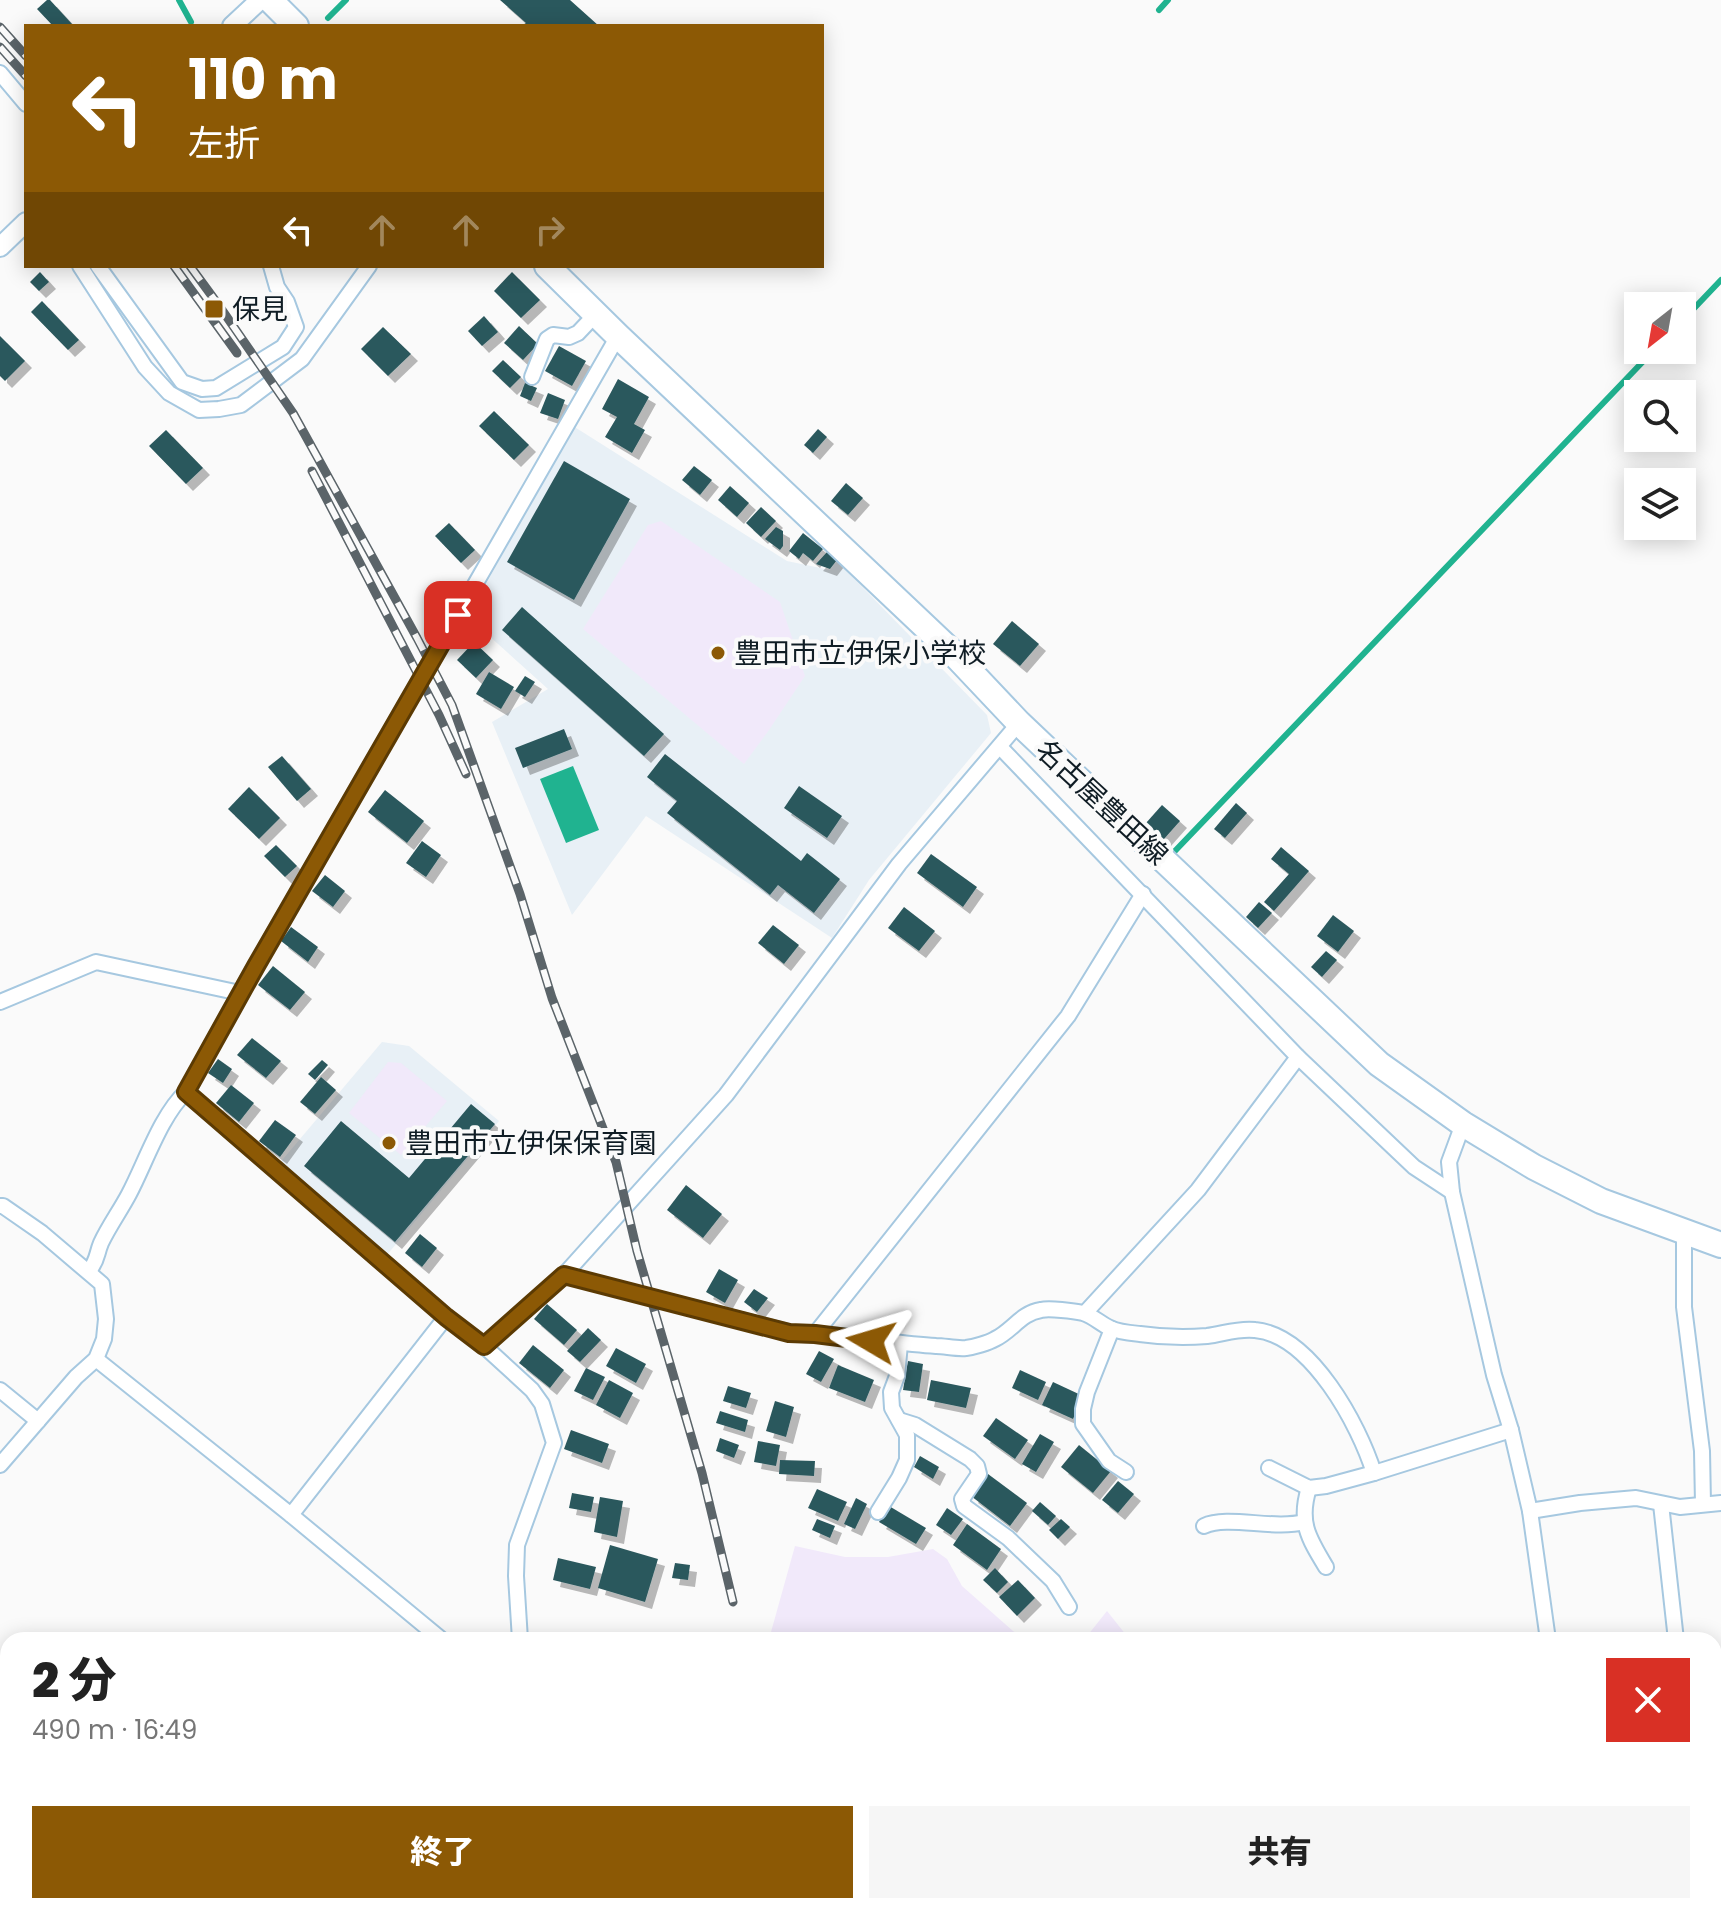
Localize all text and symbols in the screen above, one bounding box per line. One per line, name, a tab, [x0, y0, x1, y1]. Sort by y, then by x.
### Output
text: 110 m	[188, 40, 338, 119]
icon: left	[56, 56, 160, 160]
text: 左折	[188, 118, 260, 169]
icon: left	[276, 208, 320, 252]
icon: ahead	[360, 208, 404, 252]
icon: ahead	[444, 208, 488, 252]
icon: right	[528, 208, 572, 252]
place label: 保見	[232, 290, 288, 329]
north arrow	[1624, 292, 1696, 364]
map controls	[1624, 292, 1696, 540]
marker: 保見	[203, 298, 225, 320]
button: search	[1624, 380, 1696, 452]
button: layers	[1624, 468, 1696, 540]
pin	[424, 581, 492, 649]
icon: arrive	[436, 593, 480, 637]
place label: 豊田市立伊保小学校	[734, 634, 986, 673]
marker: 豊田市立伊保小学校	[709, 644, 727, 662]
street label: 名古屋豊田線	[1027, 731, 1176, 874]
place label: 豊田市立伊保保育園	[405, 1124, 657, 1163]
marker: 豊田市立伊保保育園	[380, 1134, 398, 1152]
position arrow	[829, 1299, 913, 1383]
text: 2 分	[32, 1647, 116, 1714]
button: close	[1606, 1658, 1690, 1742]
text: 490 m · 16:49	[32, 1712, 197, 1748]
button: 終了	[32, 1806, 853, 1898]
button: 共有	[869, 1806, 1690, 1898]

